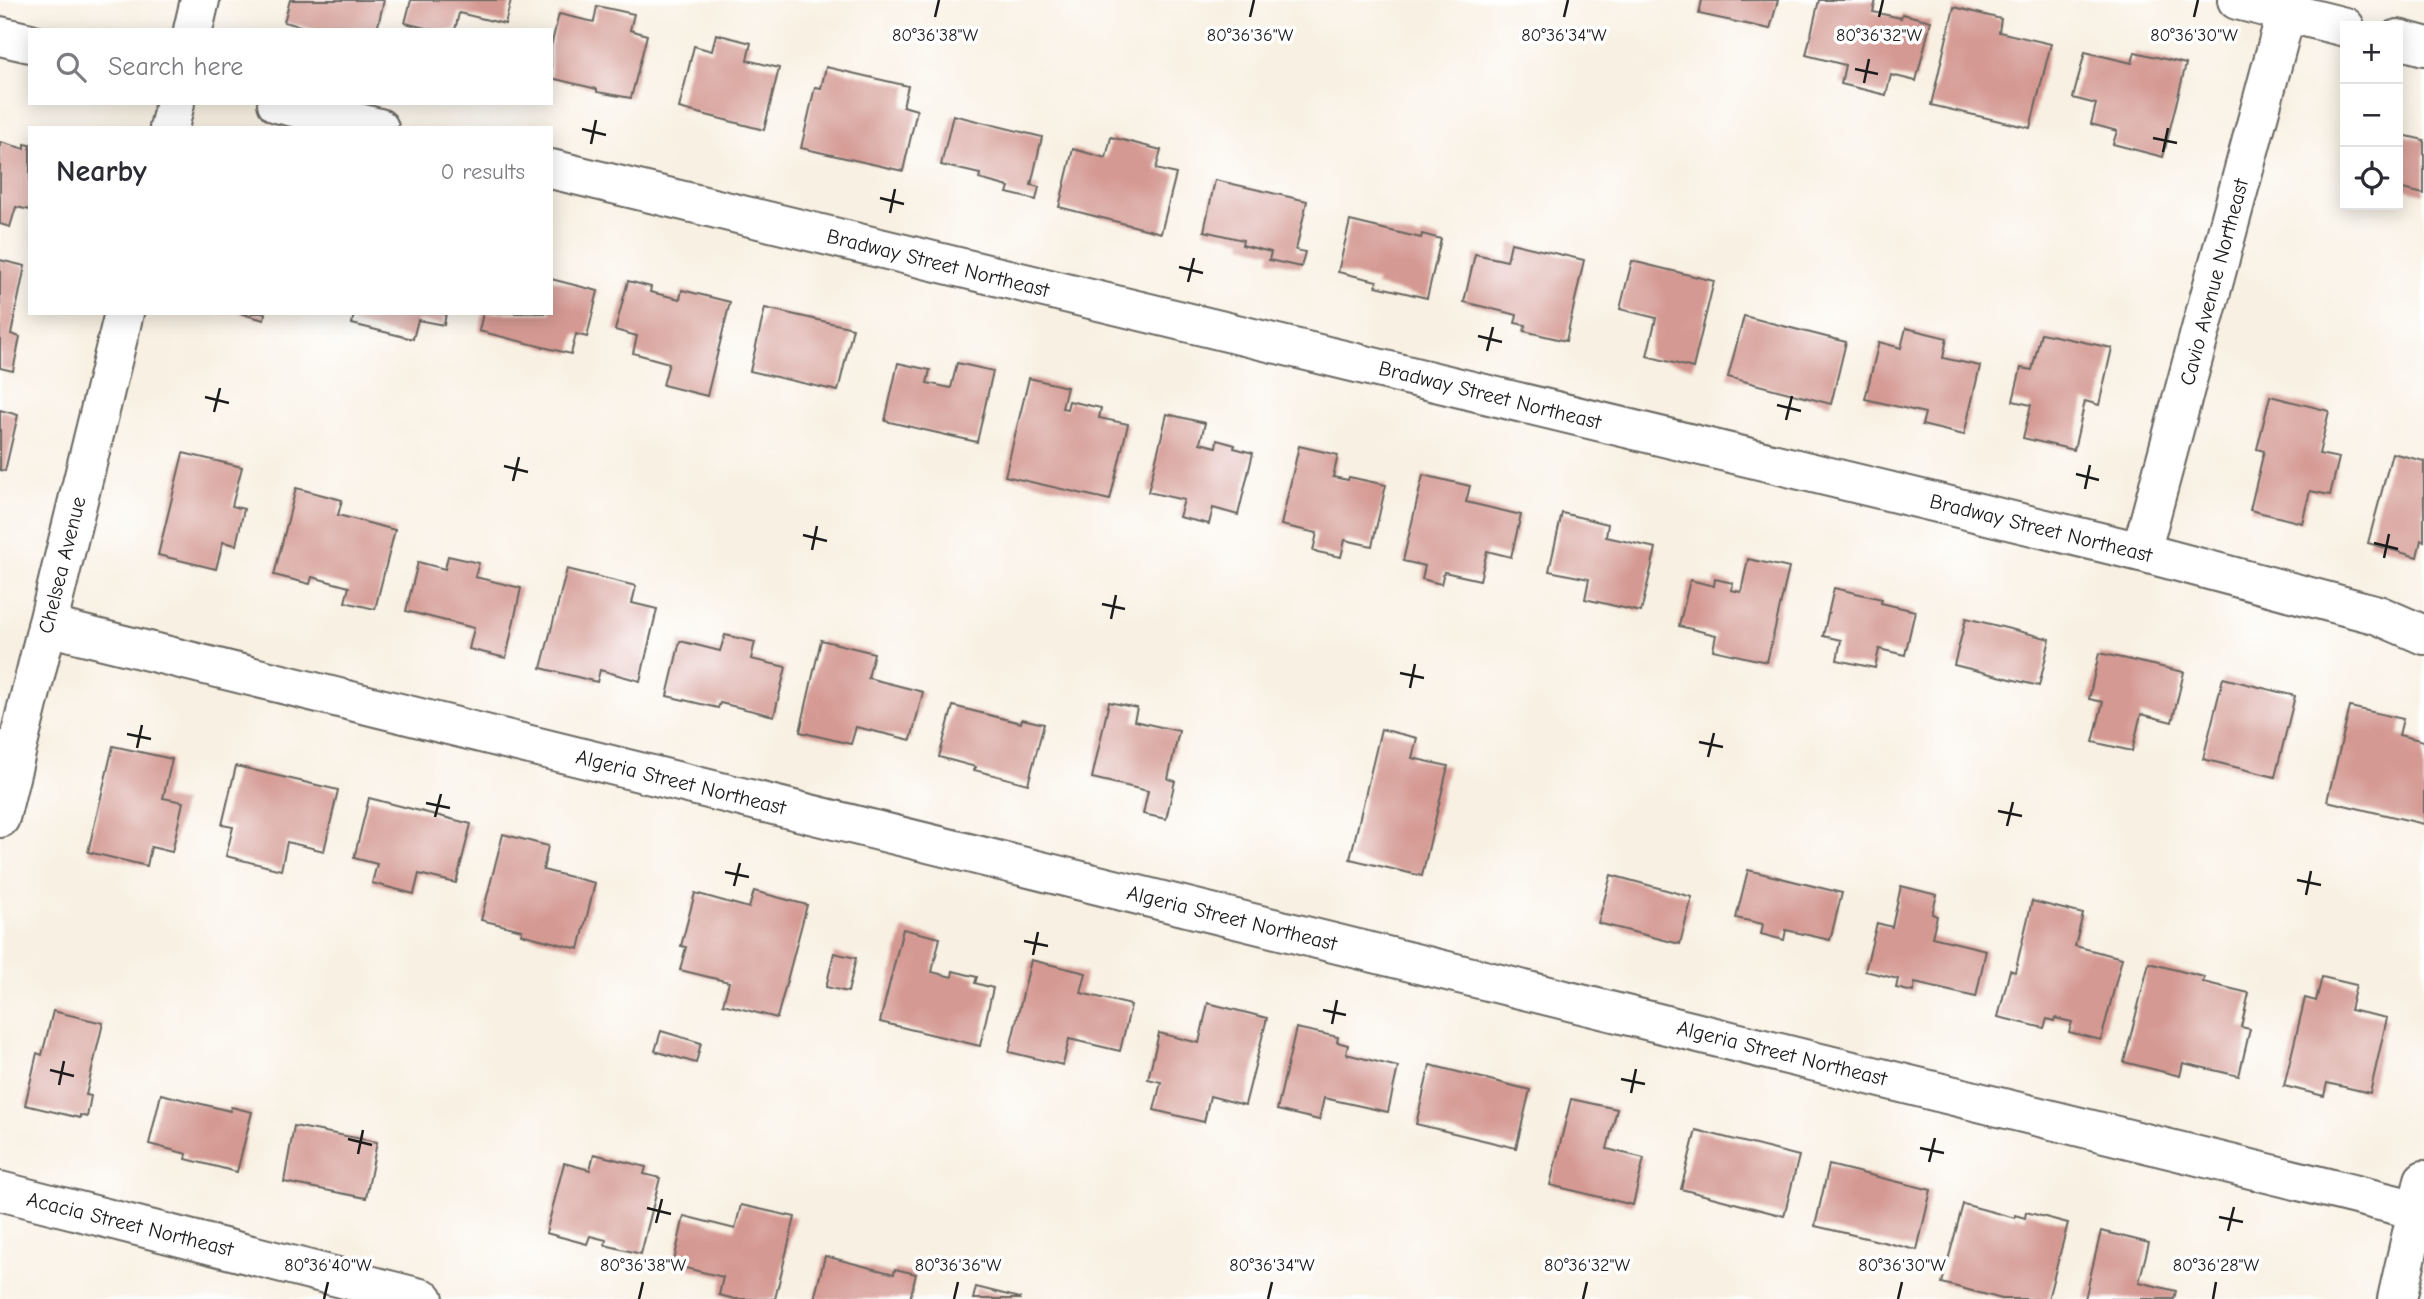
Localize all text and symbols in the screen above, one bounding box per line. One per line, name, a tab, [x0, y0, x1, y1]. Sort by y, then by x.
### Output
map controls	[2340, 21, 2403, 210]
button: +	[2340, 21, 2403, 84]
text: 80°36'38"W	[892, 25, 978, 46]
text: 80°36'36"W	[1207, 25, 1294, 46]
text: 80°36'34"W	[1521, 25, 1607, 46]
text: 80°36'32"W	[1836, 25, 1922, 46]
text: 80°36'30"W	[2150, 25, 2238, 46]
search box	[28, 28, 553, 105]
icon: search	[52, 48, 90, 86]
text: Search here	[108, 52, 243, 82]
button: −	[2340, 84, 2403, 147]
button: locate	[2340, 147, 2403, 210]
text: Nearby	[56, 154, 147, 189]
text: 0 results	[441, 158, 525, 185]
street label: Cavio Avenue Northeast	[2175, 175, 2253, 388]
street label: Bradway Street Northeast	[824, 224, 1053, 303]
street label: Bradway Street Northeast	[1376, 356, 1605, 435]
street label: Bradway Street Northeast	[1927, 489, 2156, 568]
street label: Chelsea Avenue	[33, 494, 91, 636]
street label: Algeria Street Northeast	[573, 744, 789, 820]
street label: Algeria Street Northeast	[1124, 880, 1340, 956]
street label: Algeria Street Northeast	[1674, 1015, 1890, 1091]
street label: Acacia Street Northeast	[24, 1187, 237, 1262]
text: 80°36'40"W	[284, 1255, 372, 1276]
text: 80°36'38"W	[600, 1255, 686, 1276]
text: 80°36'36"W	[915, 1255, 1002, 1276]
text: 80°36'34"W	[1229, 1255, 1315, 1276]
text: 80°36'32"W	[1544, 1255, 1630, 1276]
text: 80°36'30"W	[1858, 1255, 1946, 1276]
text: 80°36'28"W	[2173, 1255, 2260, 1276]

